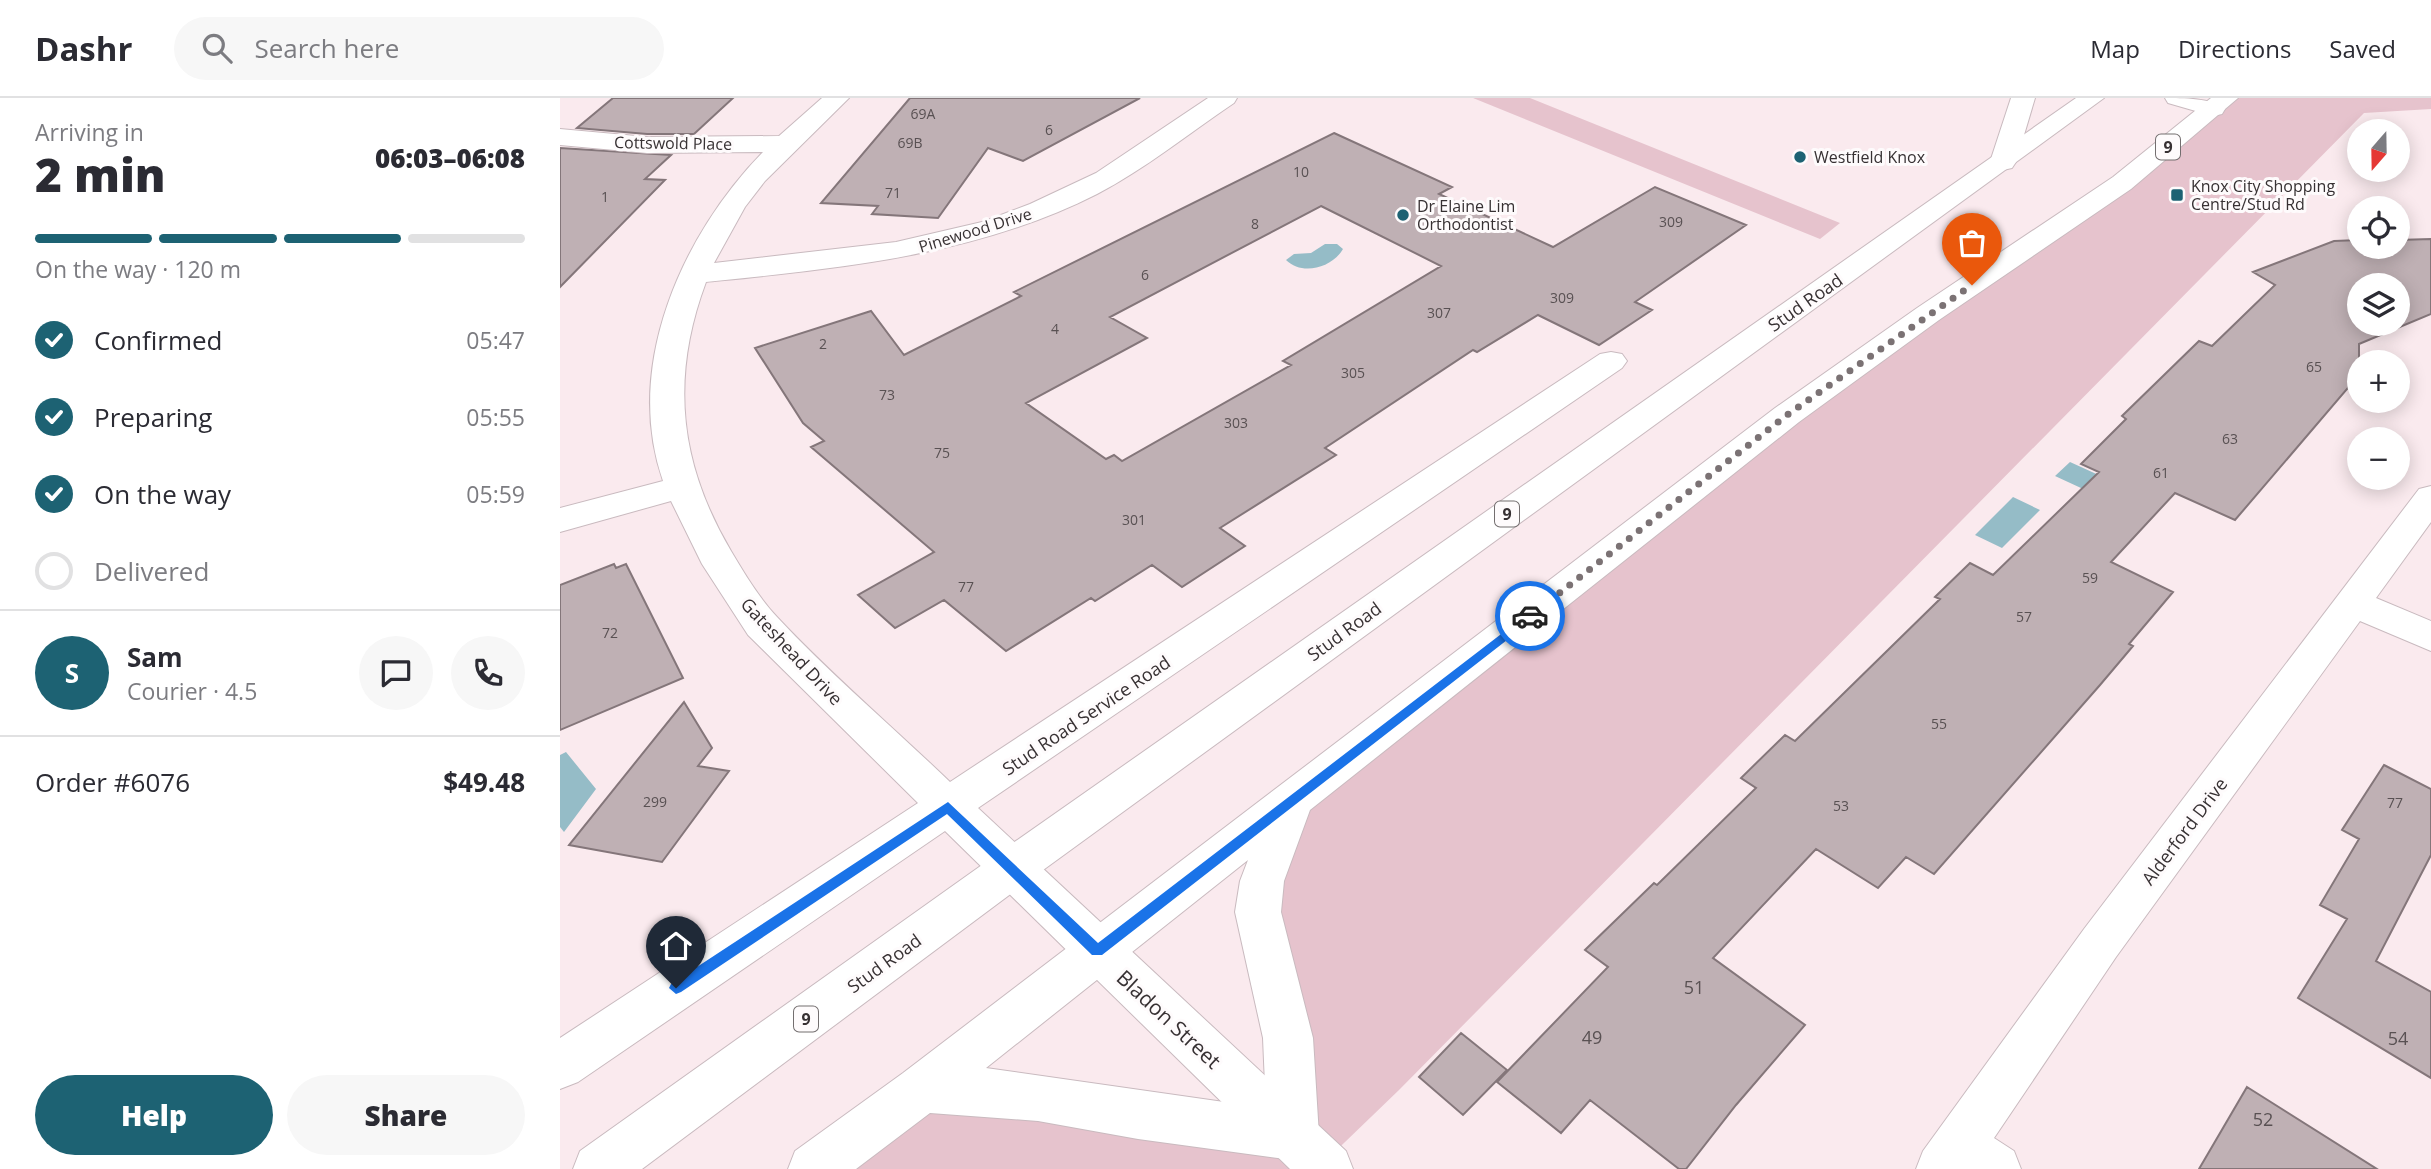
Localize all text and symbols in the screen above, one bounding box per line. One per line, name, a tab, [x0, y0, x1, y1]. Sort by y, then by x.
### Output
search box	[174, 17, 664, 80]
text: Dashr	[35, 26, 132, 71]
icon: search	[198, 29, 236, 67]
text: Search here	[254, 30, 399, 66]
text: Map	[2090, 32, 2140, 65]
text: Directions	[2178, 32, 2291, 65]
text: Saved	[2329, 32, 2396, 65]
house number: 69A	[911, 104, 936, 123]
text: Arriving in	[35, 116, 144, 148]
north arrow	[2347, 119, 2410, 182]
map controls	[2347, 119, 2410, 490]
house number: 6	[1045, 120, 1053, 139]
street label: Cottswold Place	[614, 131, 732, 155]
house number: 69B	[897, 133, 923, 152]
road number: 9	[2156, 134, 2180, 159]
text: 06:03–06:08	[375, 140, 525, 176]
text: 2 min	[35, 143, 166, 205]
place label: Westfield Knox	[1814, 146, 1926, 168]
marker: Westfield Knox	[1792, 149, 1808, 165]
house number: 10	[1293, 162, 1309, 181]
place label: Knox City Shopping Centre/Stud Rd	[2191, 175, 2335, 215]
house number: 71	[885, 183, 901, 202]
house number: 1	[601, 187, 609, 206]
marker: Knox City Shopping Centre/Stud Rd	[2169, 187, 2185, 203]
place label: Dr Elaine Lim Orthodontist	[1417, 195, 1515, 235]
button: locate	[2347, 196, 2410, 259]
street label: Pinewood Drive	[916, 202, 1034, 258]
marker: Dr Elaine Lim Orthodontist	[1395, 207, 1411, 223]
house number: 309	[1659, 212, 1683, 231]
pin	[1942, 213, 2002, 285]
house number: 8	[1251, 214, 1259, 233]
icon: bag	[1953, 224, 1991, 262]
text: On the way · 120 m	[35, 253, 241, 285]
house number: 6	[1141, 265, 1149, 284]
street label: Stud Road	[1763, 268, 1847, 336]
button: layers	[2347, 273, 2410, 336]
house number: 309	[1550, 288, 1574, 307]
house number: 307	[1427, 303, 1451, 322]
house number: 4	[1051, 319, 1059, 338]
icon: check	[35, 321, 73, 359]
text: Confirmed	[94, 322, 222, 358]
text: 05:47	[466, 324, 525, 356]
house number: 2	[819, 334, 827, 353]
button: +	[2347, 350, 2410, 413]
house number: 65	[2306, 357, 2322, 376]
house number: 305	[1341, 363, 1365, 382]
house number: 73	[879, 385, 895, 404]
icon: check	[35, 398, 73, 436]
text: Preparing	[94, 399, 212, 435]
text: 05:55	[466, 401, 525, 433]
house number: 303	[1224, 413, 1248, 432]
button: −	[2347, 427, 2410, 490]
house number: 63	[2222, 429, 2238, 448]
house number: 75	[934, 443, 950, 462]
house number: 61	[2153, 463, 2169, 482]
icon: check	[35, 475, 73, 513]
text: On the way	[94, 476, 231, 512]
text: 05:59	[466, 478, 525, 510]
road number: 9	[1495, 502, 1519, 526]
house number: 301	[1122, 510, 1146, 529]
text: Delivered	[94, 553, 209, 589]
house number: 59	[2082, 568, 2098, 587]
house number: 77	[958, 577, 974, 596]
courier	[1495, 581, 1565, 651]
street label: Gateshead Drive	[736, 592, 848, 710]
street label: Stud Road	[1302, 596, 1386, 666]
icon: car	[1511, 597, 1549, 635]
house number: 57	[2016, 607, 2032, 626]
house number: 72	[602, 623, 618, 642]
button: chat	[359, 636, 433, 710]
button: phone	[451, 636, 525, 710]
text: Sam	[127, 639, 183, 675]
street label: Stud Road Service Road	[997, 650, 1175, 780]
text: S	[65, 655, 79, 691]
text: Courier · 4.5	[127, 675, 257, 707]
house number: 55	[1931, 714, 1947, 733]
text: Order #6076	[35, 764, 190, 800]
text: $49.48	[443, 764, 525, 800]
street label: Alderford Drive	[2136, 773, 2232, 889]
house number: 299	[643, 792, 667, 811]
house number: 77	[2387, 793, 2403, 812]
house number: 53	[1833, 796, 1849, 815]
pin	[646, 916, 706, 988]
icon: home	[657, 927, 695, 965]
street label: Stud Road	[842, 928, 926, 998]
street label: Bladon Street	[1111, 963, 1227, 1075]
house number: 51	[1684, 975, 1704, 999]
road number: 9	[794, 1007, 818, 1032]
house number: 49	[1582, 1025, 1602, 1049]
house number: 54	[2388, 1026, 2408, 1050]
button: Help	[35, 1075, 273, 1155]
button: Share	[287, 1075, 525, 1155]
house number: 52	[2253, 1107, 2273, 1131]

